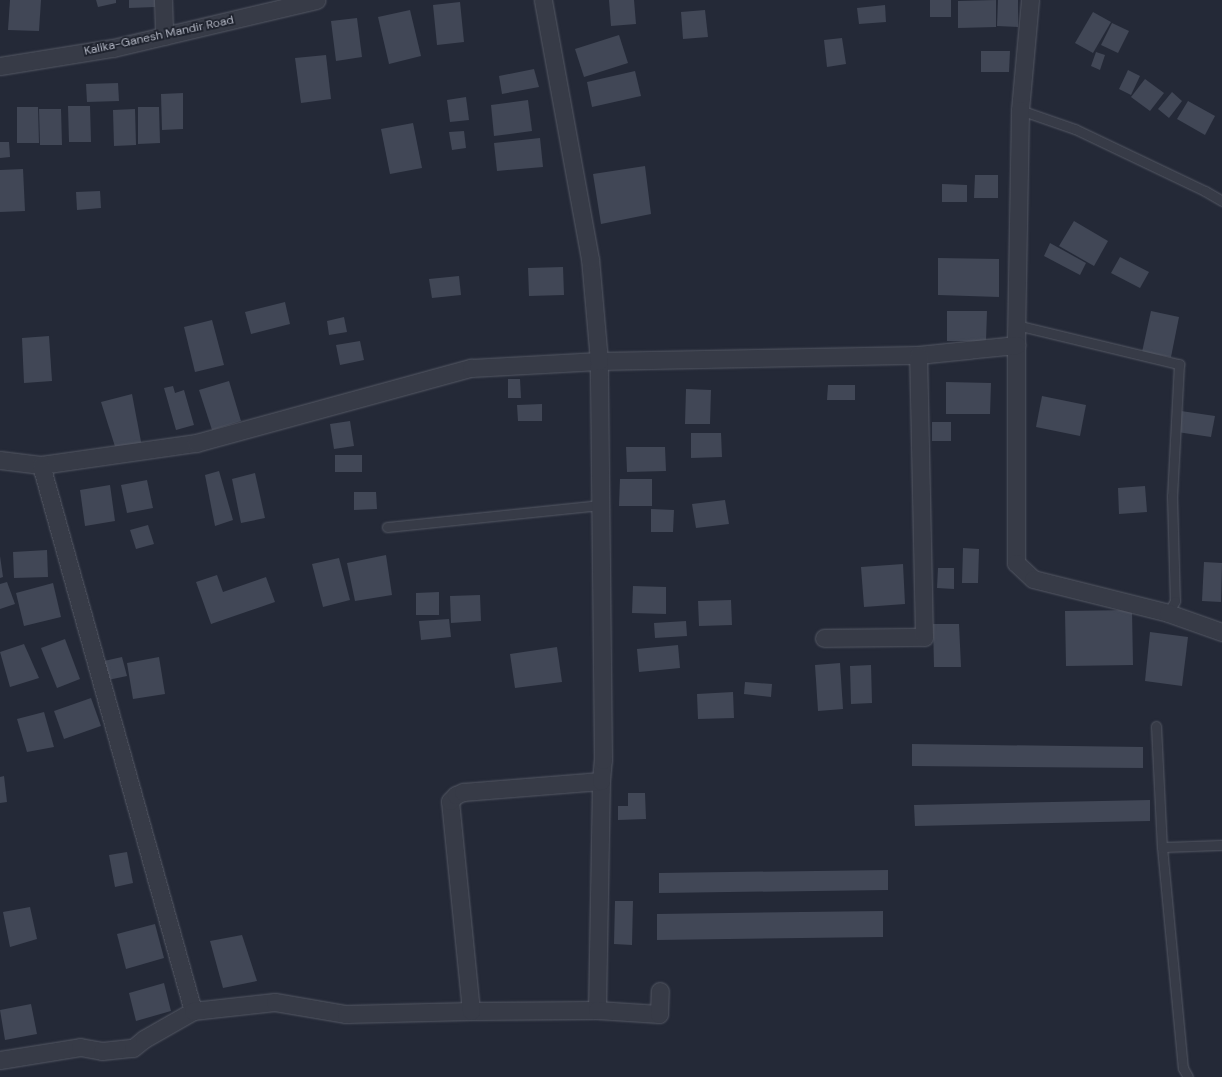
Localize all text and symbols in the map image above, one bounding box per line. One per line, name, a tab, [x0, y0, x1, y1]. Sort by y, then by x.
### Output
street label: Kalika-Ganesh Mandir Road	[83, 13, 235, 59]

